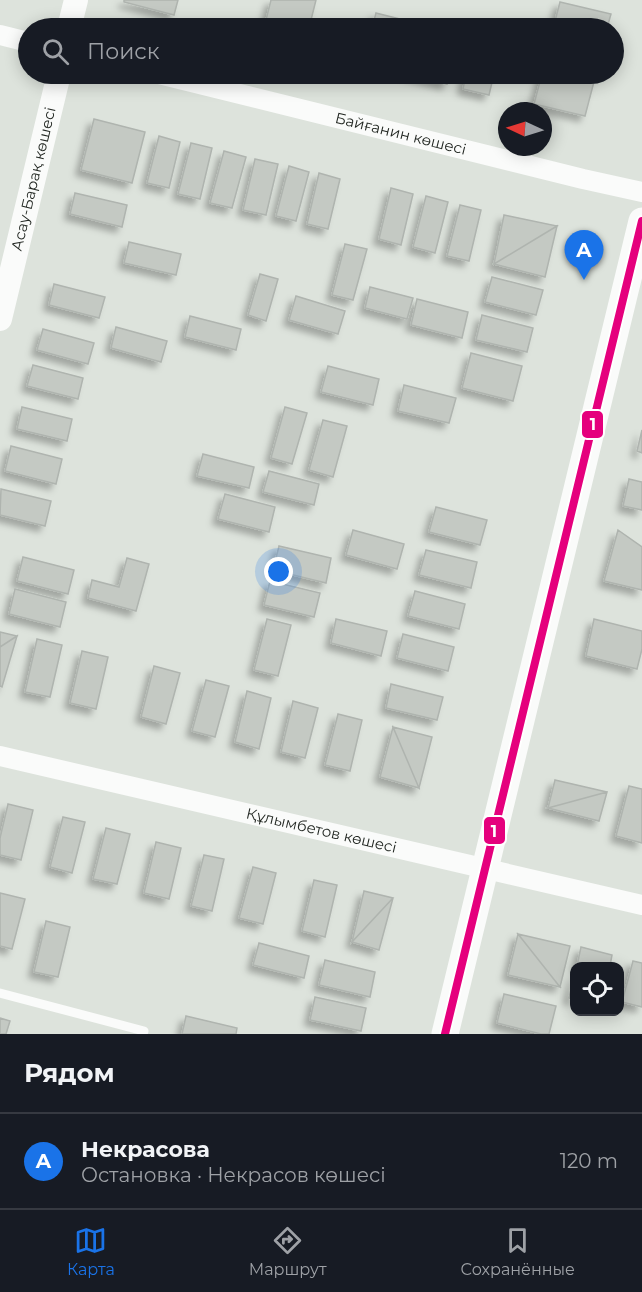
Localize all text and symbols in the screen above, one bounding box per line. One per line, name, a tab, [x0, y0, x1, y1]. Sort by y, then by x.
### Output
search box	[18, 18, 624, 84]
icon: search	[39, 35, 72, 68]
text: Поиск	[87, 38, 159, 65]
north arrow	[498, 102, 552, 156]
street label: Асау-Барақ көшесі	[7, 105, 60, 253]
street label: Байғанин көшесі	[333, 108, 468, 159]
pin: A	[564, 230, 604, 280]
line badge: 1	[581, 410, 604, 439]
text: 1	[590, 415, 596, 434]
your location	[264, 557, 293, 586]
street label: Құлымбетов көшесі	[244, 803, 399, 857]
line badge: 1	[483, 816, 506, 845]
text: 1	[491, 822, 497, 841]
map controls	[570, 962, 624, 1016]
button: locate	[570, 962, 624, 1016]
text: Рядом	[24, 1057, 115, 1089]
text: Некрасова	[81, 1136, 210, 1163]
text: A	[36, 1149, 51, 1173]
text: 120 m	[560, 1149, 618, 1173]
text: Остановка · Некрасов көшесі	[81, 1163, 386, 1187]
tab: Карта	[67, 1224, 115, 1279]
tab: Маршрут	[249, 1224, 327, 1279]
tab: Сохранённые	[461, 1224, 575, 1279]

